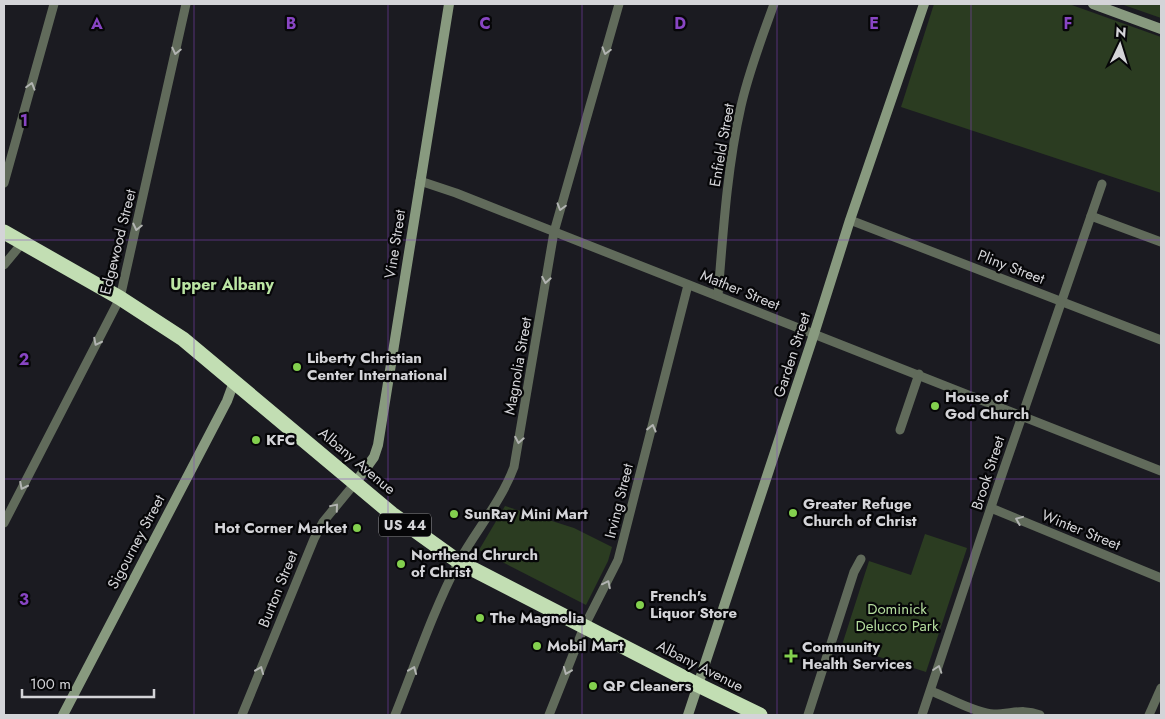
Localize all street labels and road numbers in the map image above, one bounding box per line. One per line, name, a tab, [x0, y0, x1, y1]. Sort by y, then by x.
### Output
street label: Enfield Street	[704, 101, 740, 188]
street label: Edgewood Street	[94, 187, 142, 297]
street label: Vine Street	[379, 207, 411, 280]
street label: Pliny Street	[974, 244, 1048, 290]
street label: Mather Street	[697, 264, 783, 316]
street label: Garden Street	[768, 309, 816, 400]
street label: Magnolia Street	[499, 315, 537, 417]
street label: Albany Avenue	[314, 422, 401, 500]
street label: Brook Street	[966, 433, 1010, 513]
street label: Irving Street	[599, 461, 639, 541]
street label: Sigourney Street	[102, 491, 170, 593]
street label: Winter Street	[1038, 504, 1124, 556]
road number: US 44	[379, 514, 431, 536]
street label: Burton Street	[253, 547, 304, 631]
street label: Albany Avenue	[653, 635, 747, 697]

